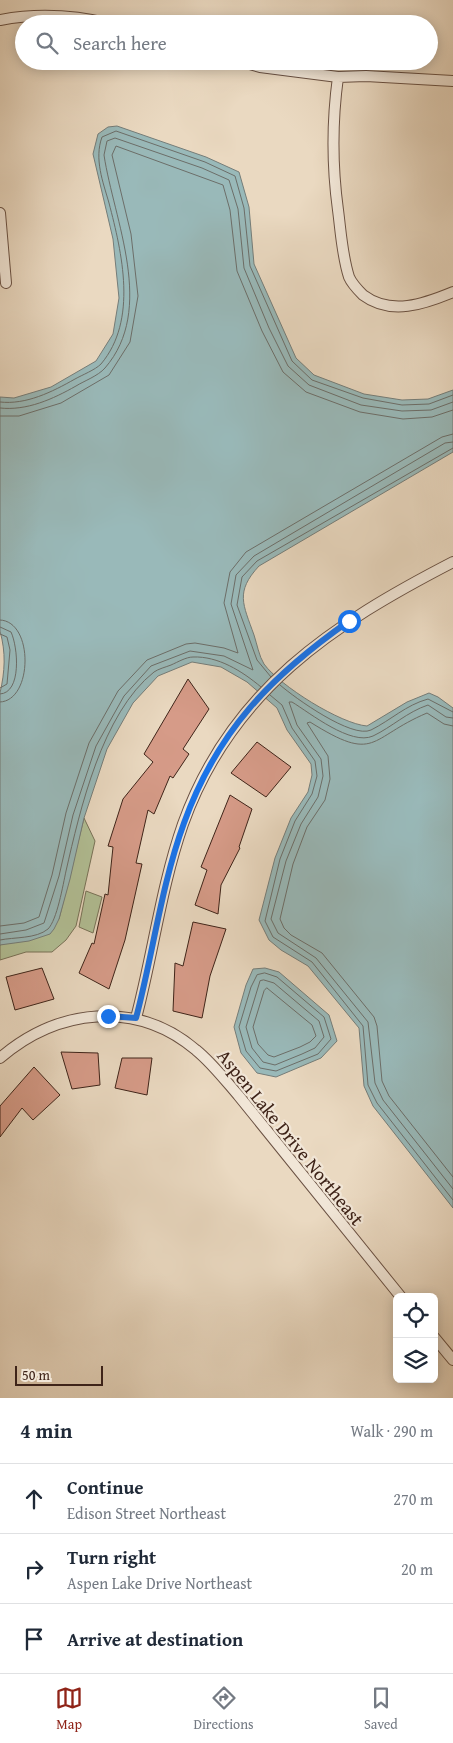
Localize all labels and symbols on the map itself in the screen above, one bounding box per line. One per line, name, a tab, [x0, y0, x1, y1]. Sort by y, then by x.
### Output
route start	[338, 610, 361, 633]
route end	[97, 1005, 120, 1028]
street label: Aspen Lake Drive Northeast	[211, 1043, 371, 1232]
scale bar	[15, 1363, 102, 1386]

